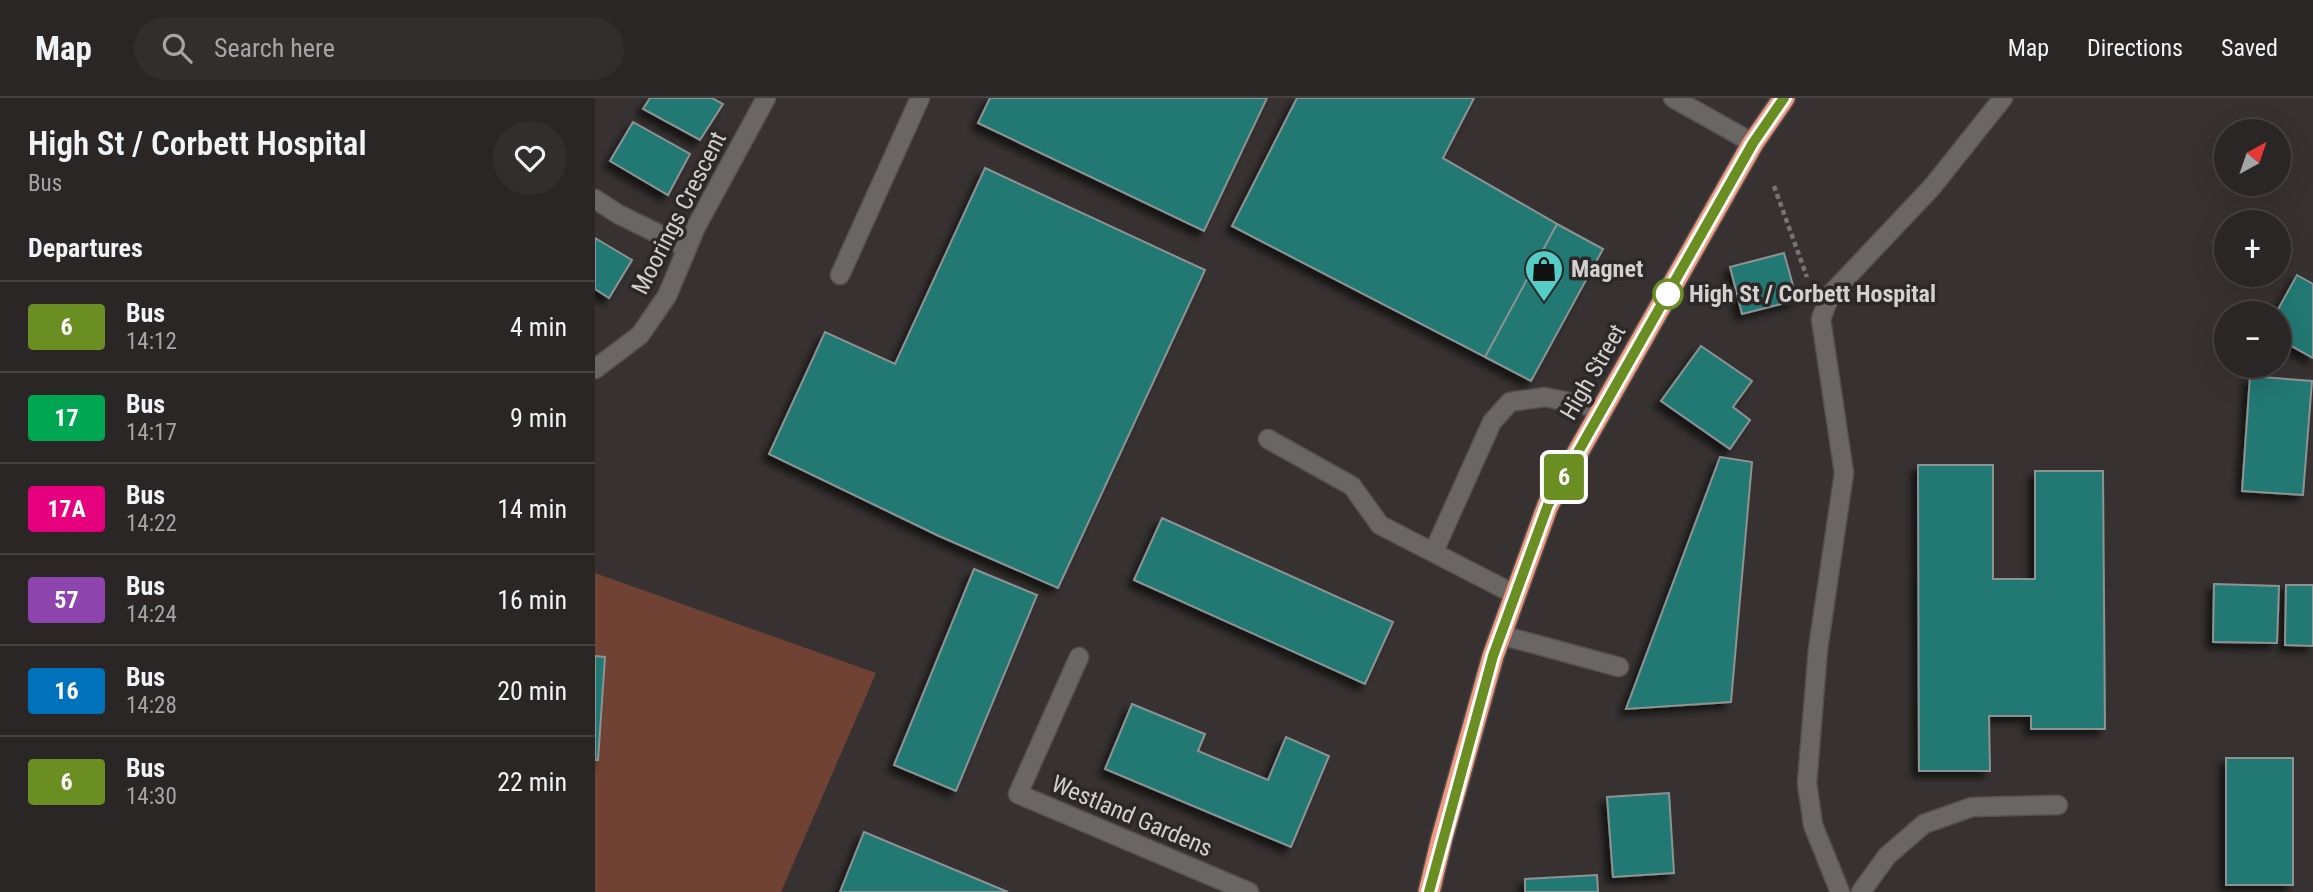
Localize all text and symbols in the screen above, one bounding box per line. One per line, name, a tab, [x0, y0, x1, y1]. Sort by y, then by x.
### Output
search box	[134, 17, 624, 80]
text: Map	[35, 29, 92, 68]
icon: search	[158, 29, 196, 67]
text: Search here	[214, 33, 335, 63]
text: Map	[2008, 34, 2049, 62]
text: Directions	[2087, 34, 2183, 62]
text: Saved	[2221, 34, 2278, 62]
north arrow	[2214, 119, 2291, 196]
map controls	[2214, 119, 2291, 378]
button: heart	[493, 121, 567, 195]
text: High St / Corbett Hospital	[28, 124, 367, 163]
street label: Moorings Crescent	[626, 127, 732, 299]
text: Bus	[28, 170, 62, 197]
button: +	[2214, 210, 2291, 287]
text: Departures	[28, 233, 143, 263]
shop icon: Magnet	[1523, 248, 1565, 303]
place label: Magnet	[1571, 255, 1643, 283]
marker: High St / Corbett Hospital	[1653, 279, 1683, 309]
place label: High St / Corbett Hospital	[1689, 280, 1936, 308]
text: Bus	[126, 298, 165, 328]
button: −	[2214, 301, 2291, 378]
text: 4 min	[510, 312, 567, 342]
text: 6	[60, 313, 73, 341]
street label: High Street	[1554, 319, 1632, 425]
text: 14:12	[126, 328, 177, 355]
text: Bus	[126, 389, 165, 419]
text: 9 min	[510, 403, 567, 433]
text: 17	[54, 404, 79, 432]
text: 14:17	[126, 419, 177, 446]
line badge: 6	[1541, 454, 1587, 500]
text: 6	[1558, 463, 1570, 491]
text: Bus	[126, 480, 165, 510]
text: 14 min	[497, 494, 567, 524]
text: 17A	[47, 495, 86, 523]
text: 14:22	[126, 510, 177, 537]
text: Bus	[126, 571, 165, 601]
text: 16 min	[497, 585, 567, 615]
text: 57	[54, 586, 79, 614]
text: 14:24	[126, 601, 177, 628]
text: Bus	[126, 662, 165, 692]
text: 20 min	[497, 676, 567, 706]
text: 16	[54, 677, 79, 705]
text: 14:28	[126, 692, 177, 719]
text: Bus	[126, 753, 165, 783]
text: 22 min	[497, 767, 567, 797]
text: 6	[60, 768, 73, 796]
street label: Westland Gardens	[1047, 770, 1217, 862]
text: 14:30	[126, 783, 177, 810]

